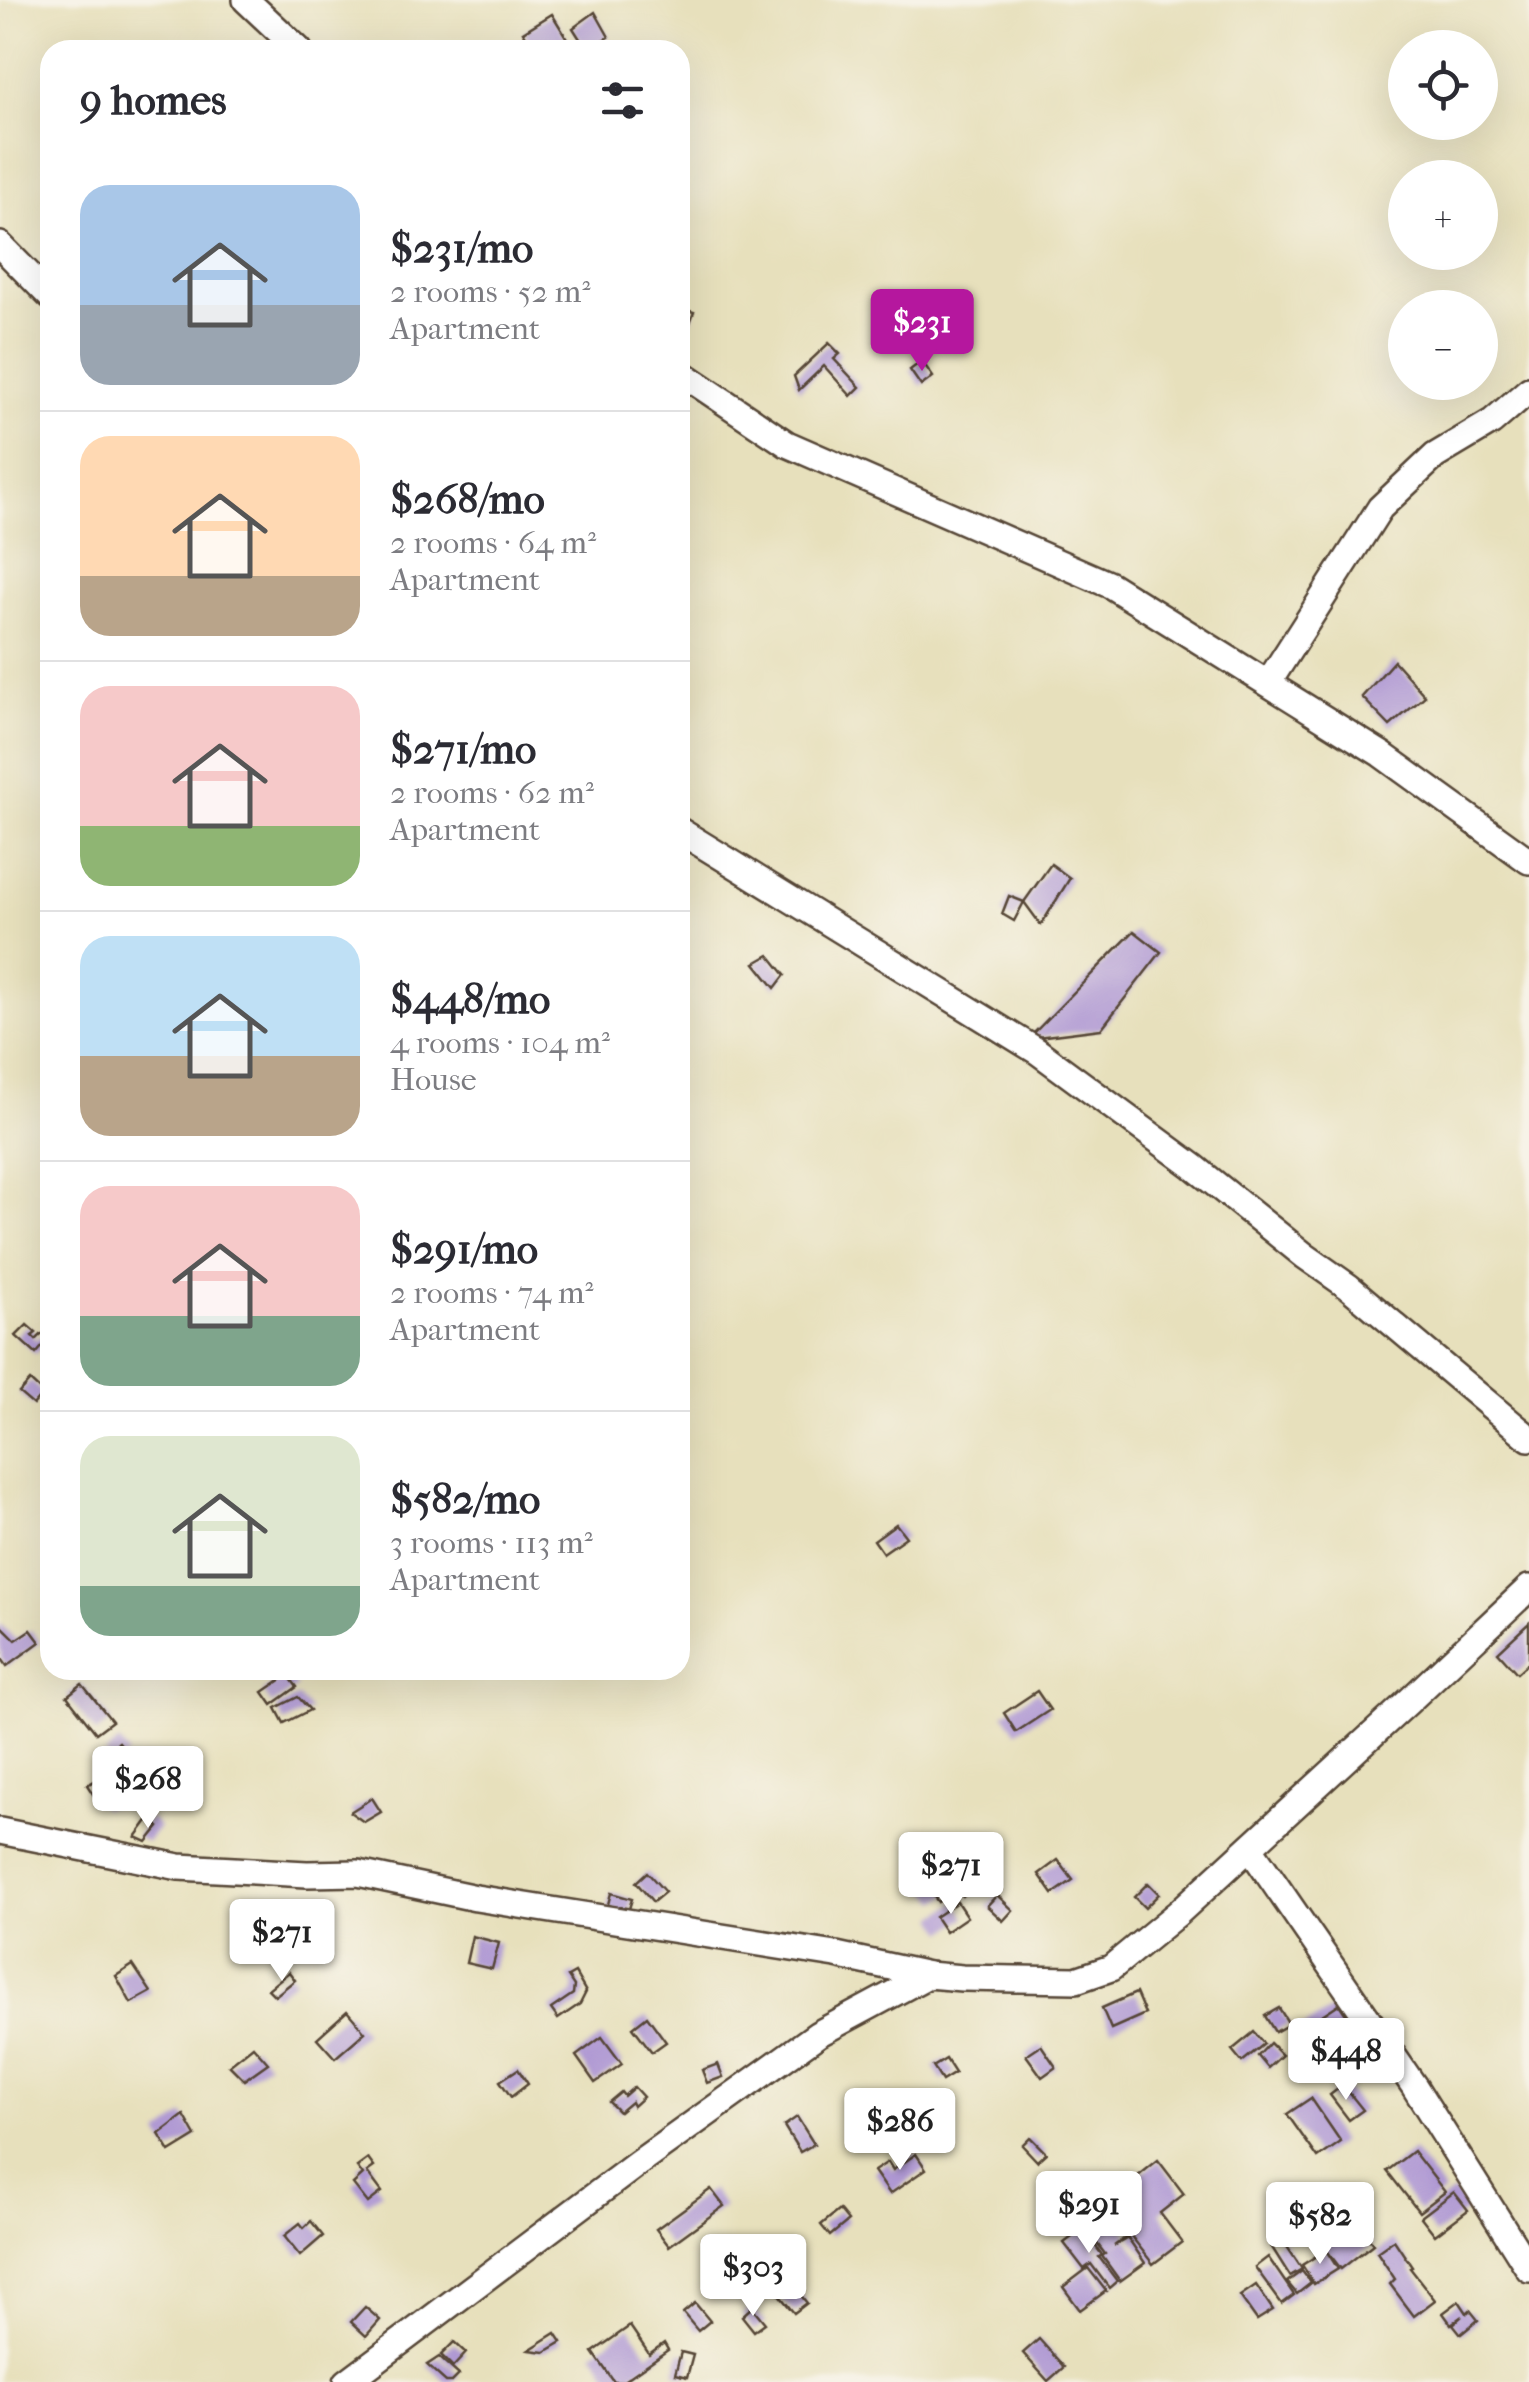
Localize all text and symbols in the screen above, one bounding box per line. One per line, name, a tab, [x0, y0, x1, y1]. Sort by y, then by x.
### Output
map controls	[1388, 30, 1498, 400]
button: locate	[1388, 30, 1498, 140]
icon: filters	[595, 73, 650, 128]
text: 9 homes	[80, 76, 227, 125]
button: +	[1388, 160, 1498, 270]
text: $231/mo	[390, 224, 533, 273]
icon: home	[160, 225, 280, 345]
text: 2 rooms · 52 m²	[390, 273, 590, 310]
pin: $231	[863, 289, 981, 374]
button: −	[1388, 290, 1498, 400]
text: $231	[893, 303, 951, 340]
text: Apartment	[390, 310, 540, 347]
text: $268/mo	[390, 475, 545, 524]
icon: home	[160, 476, 280, 596]
text: 2 rooms · 64 m²	[390, 524, 596, 561]
text: Apartment	[390, 561, 540, 598]
text: $271/mo	[390, 725, 536, 774]
icon: home	[160, 726, 280, 846]
text: 2 rooms · 62 m²	[390, 774, 594, 811]
text: Apartment	[390, 811, 540, 848]
text: $448/mo	[390, 975, 550, 1024]
icon: home	[160, 976, 280, 1096]
text: 4 rooms · 104 m²	[390, 1024, 610, 1061]
text: House	[390, 1061, 477, 1098]
text: $291/mo	[390, 1225, 538, 1274]
icon: home	[160, 1226, 280, 1346]
text: 2 rooms · 74 m²	[390, 1274, 594, 1311]
text: Apartment	[390, 1311, 540, 1348]
text: $582/mo	[390, 1475, 540, 1524]
icon: home	[160, 1476, 280, 1596]
text: 3 rooms · 113 m²	[390, 1524, 593, 1561]
text: Apartment	[390, 1561, 540, 1598]
pin: $268	[89, 1746, 207, 1831]
text: $268	[114, 1760, 182, 1797]
pin: $271	[892, 1832, 1010, 1917]
text: $271	[921, 1846, 981, 1883]
pin: $271	[223, 1899, 341, 1984]
text: $271	[252, 1913, 312, 1950]
pin: $448	[1287, 2018, 1405, 2103]
text: $448	[1310, 2032, 1382, 2069]
pin: $286	[841, 2088, 959, 2173]
text: $286	[866, 2102, 934, 2139]
pin: $291	[1030, 2171, 1148, 2256]
pin: $582	[1261, 2182, 1379, 2267]
text: $291	[1058, 2185, 1120, 2222]
text: $582	[1288, 2196, 1352, 2233]
pin: $303	[694, 2234, 812, 2319]
text: $303	[722, 2248, 784, 2285]

